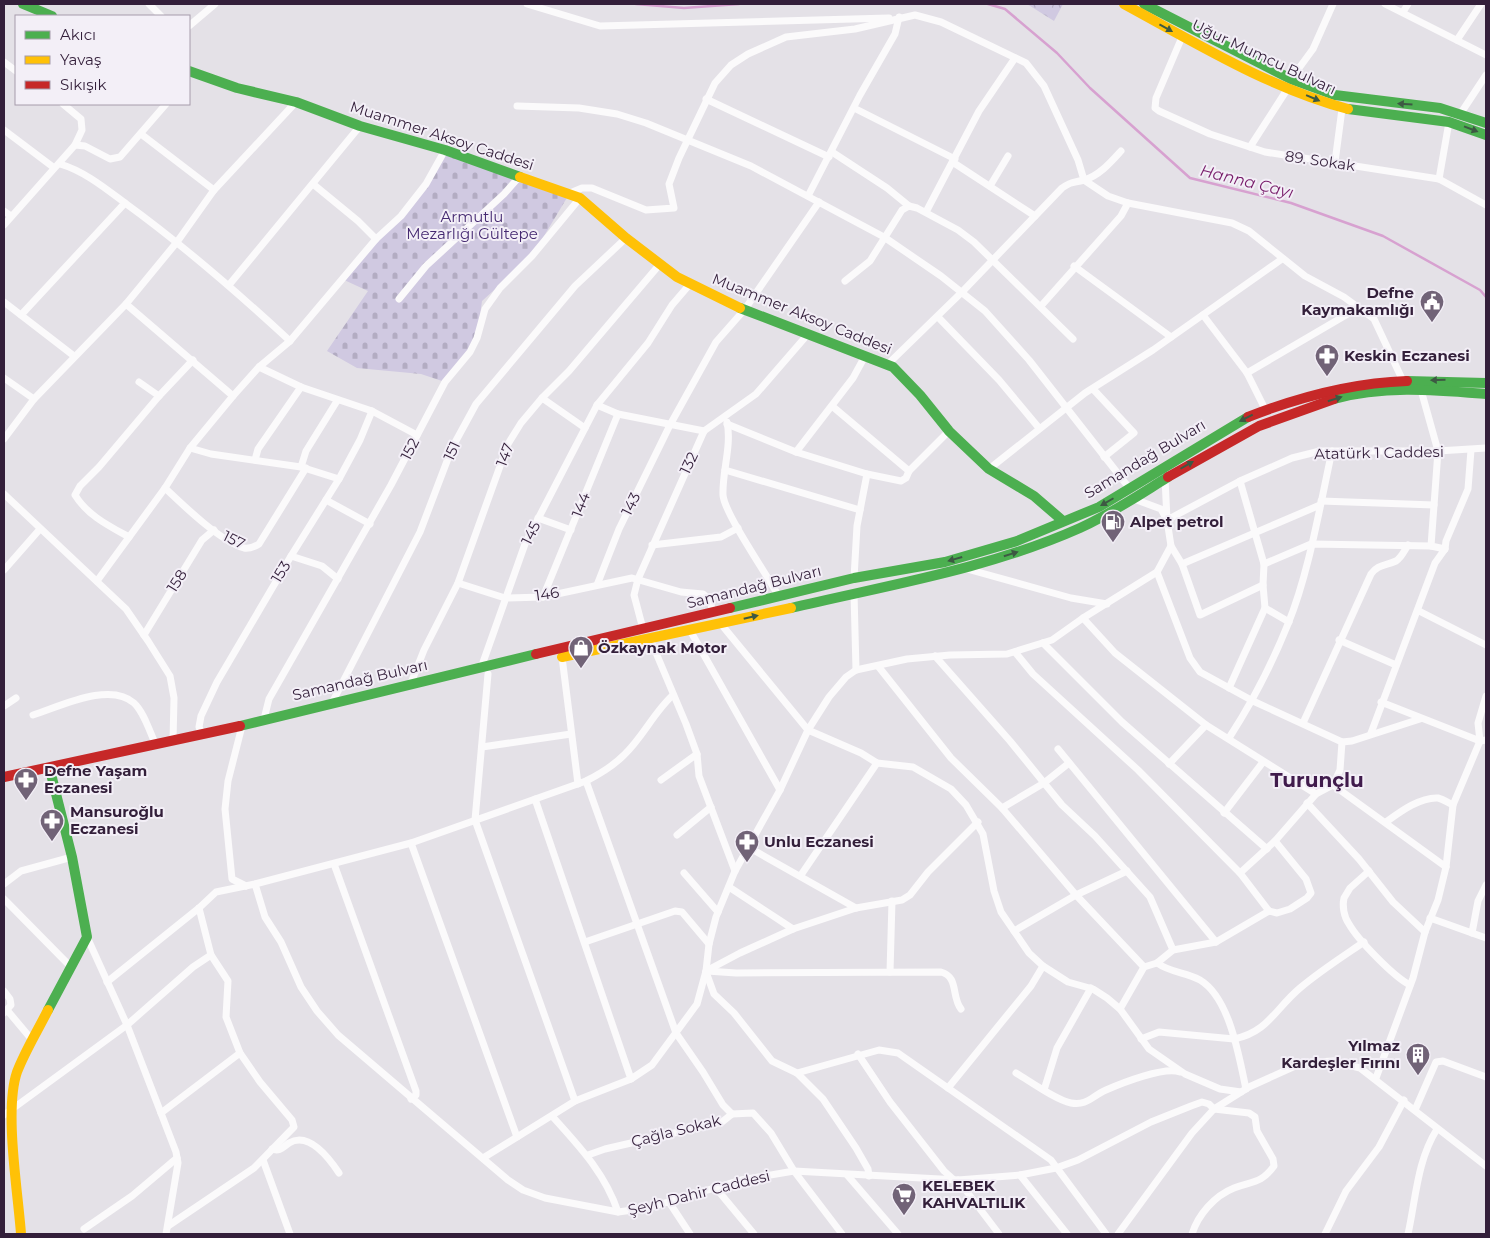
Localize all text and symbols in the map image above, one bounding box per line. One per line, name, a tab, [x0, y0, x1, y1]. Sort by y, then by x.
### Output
legend	[15, 15, 190, 105]
street label: Uğur Mumcu Bulvarı	[1189, 15, 1339, 98]
one-way arrow	[1159, 24, 1174, 32]
text: Akıcı	[60, 25, 96, 44]
text: Yavaş	[60, 50, 101, 69]
text: Sıkışık	[60, 75, 107, 94]
one-way arrow	[1306, 94, 1321, 102]
street label: Muammer Aksoy Caddesi	[348, 97, 537, 174]
one-way arrow	[1397, 99, 1413, 107]
one-way arrow	[1464, 125, 1479, 133]
street label: 89. Sokak	[1284, 146, 1357, 175]
water label: Hanna Çayı	[1198, 161, 1295, 202]
park label: Armutlu Mezarlığı Gültepe	[406, 207, 538, 243]
street label: Muammer Aksoy Caddesi	[709, 269, 895, 358]
place label: Defne Kaymakamlığı	[1301, 283, 1414, 319]
public building icon: Defne Kaymakamlığı	[1419, 289, 1445, 323]
pharmacy icon: Keskin Eczanesi	[1314, 343, 1340, 377]
place label: Keskin Eczanesi	[1344, 346, 1470, 365]
one-way arrow	[1429, 376, 1445, 384]
one-way arrow	[1327, 395, 1342, 403]
one-way arrow	[1239, 414, 1253, 422]
street label: Samandağ Bulvarı	[1081, 415, 1209, 502]
street label: 152	[396, 434, 423, 463]
street label: 151	[439, 438, 464, 463]
street label: 147	[491, 440, 518, 469]
street label: Atatürk 1 Caddesi	[1314, 442, 1444, 463]
street label: 132	[675, 449, 702, 477]
one-way arrow	[1180, 461, 1193, 470]
street label: 143	[617, 489, 644, 519]
street label: 144	[567, 490, 594, 520]
one-way arrow	[1099, 498, 1114, 506]
fuel station icon: Alpet petrol	[1100, 509, 1126, 543]
place label: Alpet petrol	[1129, 512, 1224, 531]
street label: 145	[517, 518, 544, 548]
street label: 157	[220, 526, 249, 553]
one-way arrow	[1004, 550, 1019, 558]
one-way arrow	[948, 556, 963, 564]
street label: 153	[267, 557, 294, 586]
street label: Samandağ Bulvarı	[685, 561, 823, 612]
street label: 158	[162, 566, 191, 596]
street label: 146	[533, 582, 560, 605]
one-way arrow	[744, 613, 759, 621]
shop icon: Özkaynak Motor	[568, 635, 594, 669]
place label: Özkaynak Motor	[598, 638, 728, 657]
street label: Samandağ Bulvarı	[290, 655, 429, 704]
place label: Defne Yaşam Eczanesi	[44, 761, 147, 797]
pharmacy icon: Defne Yaşam Eczanesi	[13, 767, 39, 801]
district label: Turunçlu	[1270, 768, 1364, 792]
place label: Mansuroğlu Eczanesi	[70, 802, 164, 838]
pharmacy icon: Mansuroğlu Eczanesi	[39, 808, 65, 842]
pharmacy icon: Unlu Eczanesi	[734, 829, 760, 863]
place label: Unlu Eczanesi	[764, 832, 874, 851]
place label: Yılmaz Kardeşler Fırını	[1281, 1036, 1400, 1072]
building icon: Yılmaz Kardeşler Fırını	[1405, 1042, 1431, 1076]
street label: Çağla Sokak	[629, 1110, 723, 1151]
street label: Şeyh Dahir Caddesi	[626, 1166, 772, 1219]
place label: KELEBEK KAHVALTILIK	[922, 1176, 1026, 1212]
supermarket icon: KELEBEK KAHVALTILIK	[891, 1182, 917, 1216]

